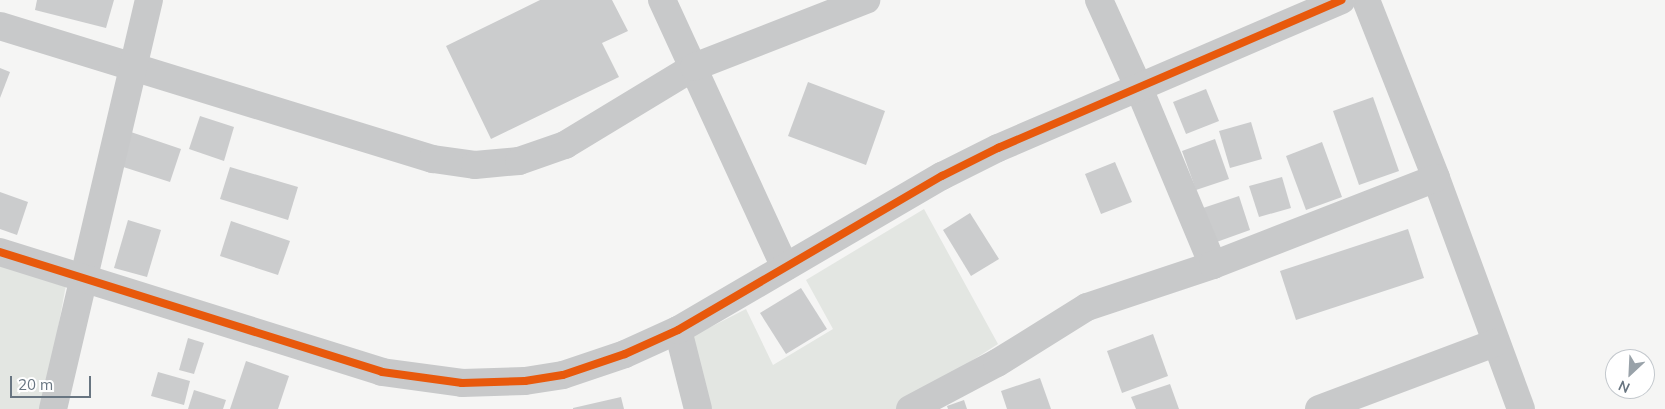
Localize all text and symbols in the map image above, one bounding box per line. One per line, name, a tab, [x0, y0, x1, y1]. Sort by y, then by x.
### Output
north arrow	[1605, 349, 1655, 399]
scale bar	[12, 366, 94, 398]
text: 20 m	[18, 375, 53, 394]
text: N	[1615, 376, 1633, 397]

